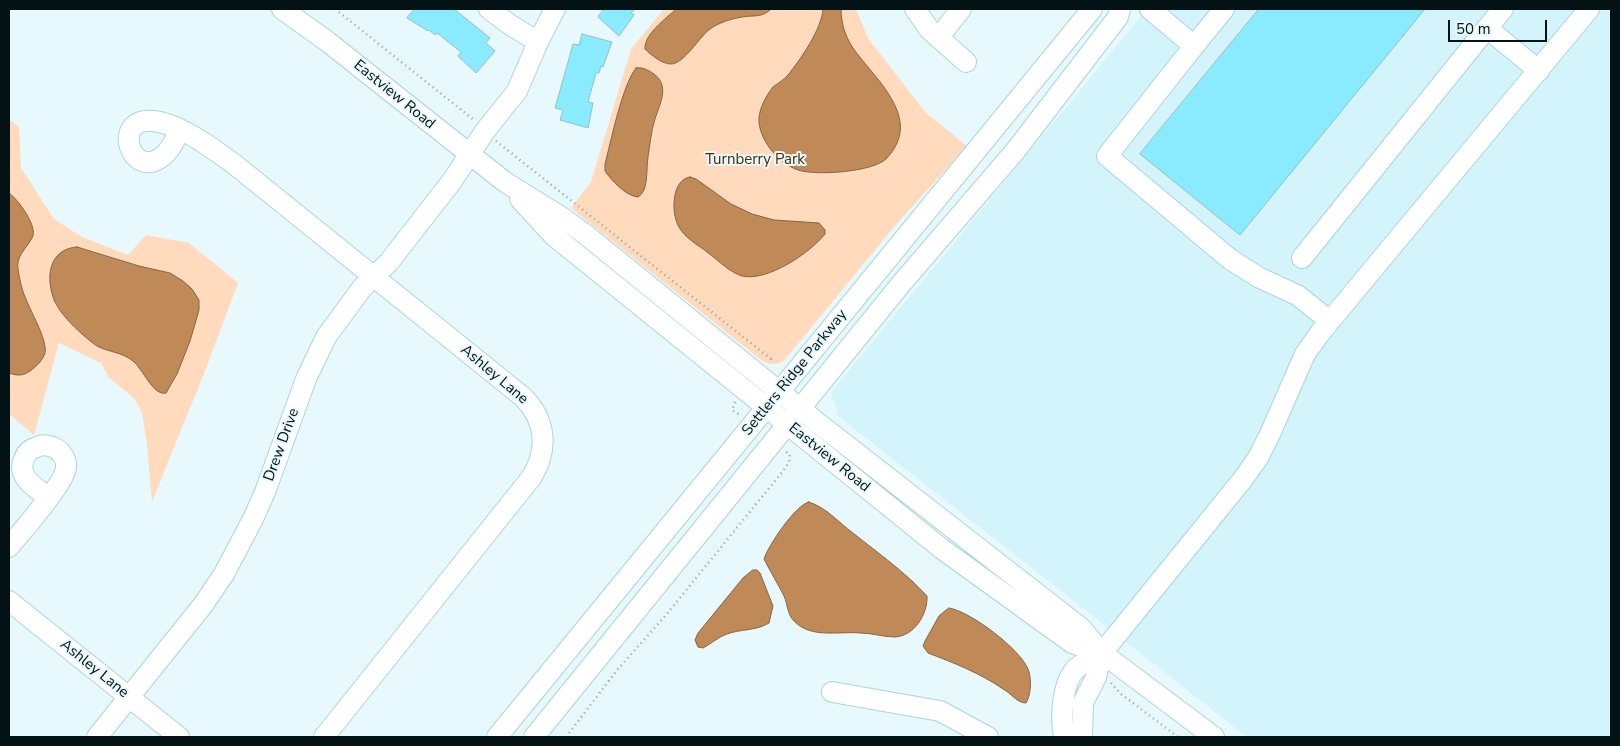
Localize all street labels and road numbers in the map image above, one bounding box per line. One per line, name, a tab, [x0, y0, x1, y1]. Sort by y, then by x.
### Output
street label: Eastview Road	[350, 57, 438, 133]
street label: Settlers Ridge Parkway	[739, 306, 851, 440]
street label: Ashley Lane	[456, 341, 532, 409]
street label: Drew Drive	[260, 406, 304, 484]
street label: Eastview Road	[785, 420, 873, 496]
street label: Ashley Lane	[56, 636, 132, 702]

